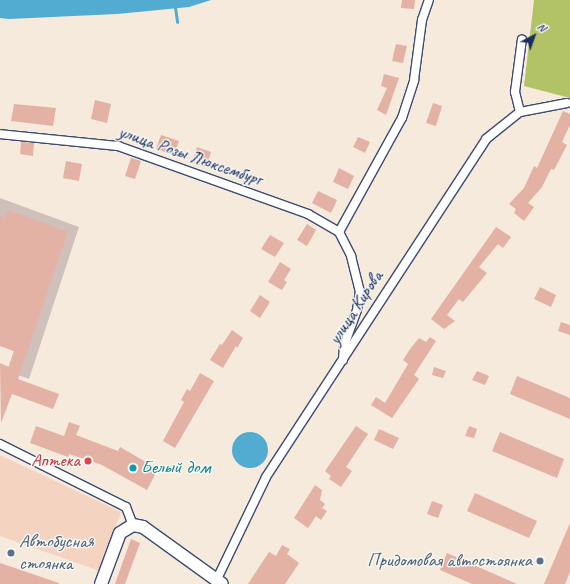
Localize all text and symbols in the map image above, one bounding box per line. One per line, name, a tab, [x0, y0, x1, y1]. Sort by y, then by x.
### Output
north arrow	[514, 16, 554, 56]
text: N	[535, 19, 549, 34]
street label: улица Розы Люксембург	[115, 121, 265, 191]
street label: улица Кирова	[324, 267, 388, 349]
place label: Аптека	[31, 450, 80, 472]
marker: Аптека	[83, 456, 93, 466]
place label: Белый дом	[141, 457, 210, 479]
marker: Белый дом	[128, 463, 138, 473]
place label: Автобусная стоянка	[19, 531, 94, 575]
marker: Автобусная стоянка	[6, 548, 16, 558]
place label: Придомовая автостоянка	[368, 550, 532, 572]
marker: Придомовая автостоянка	[535, 556, 545, 566]

